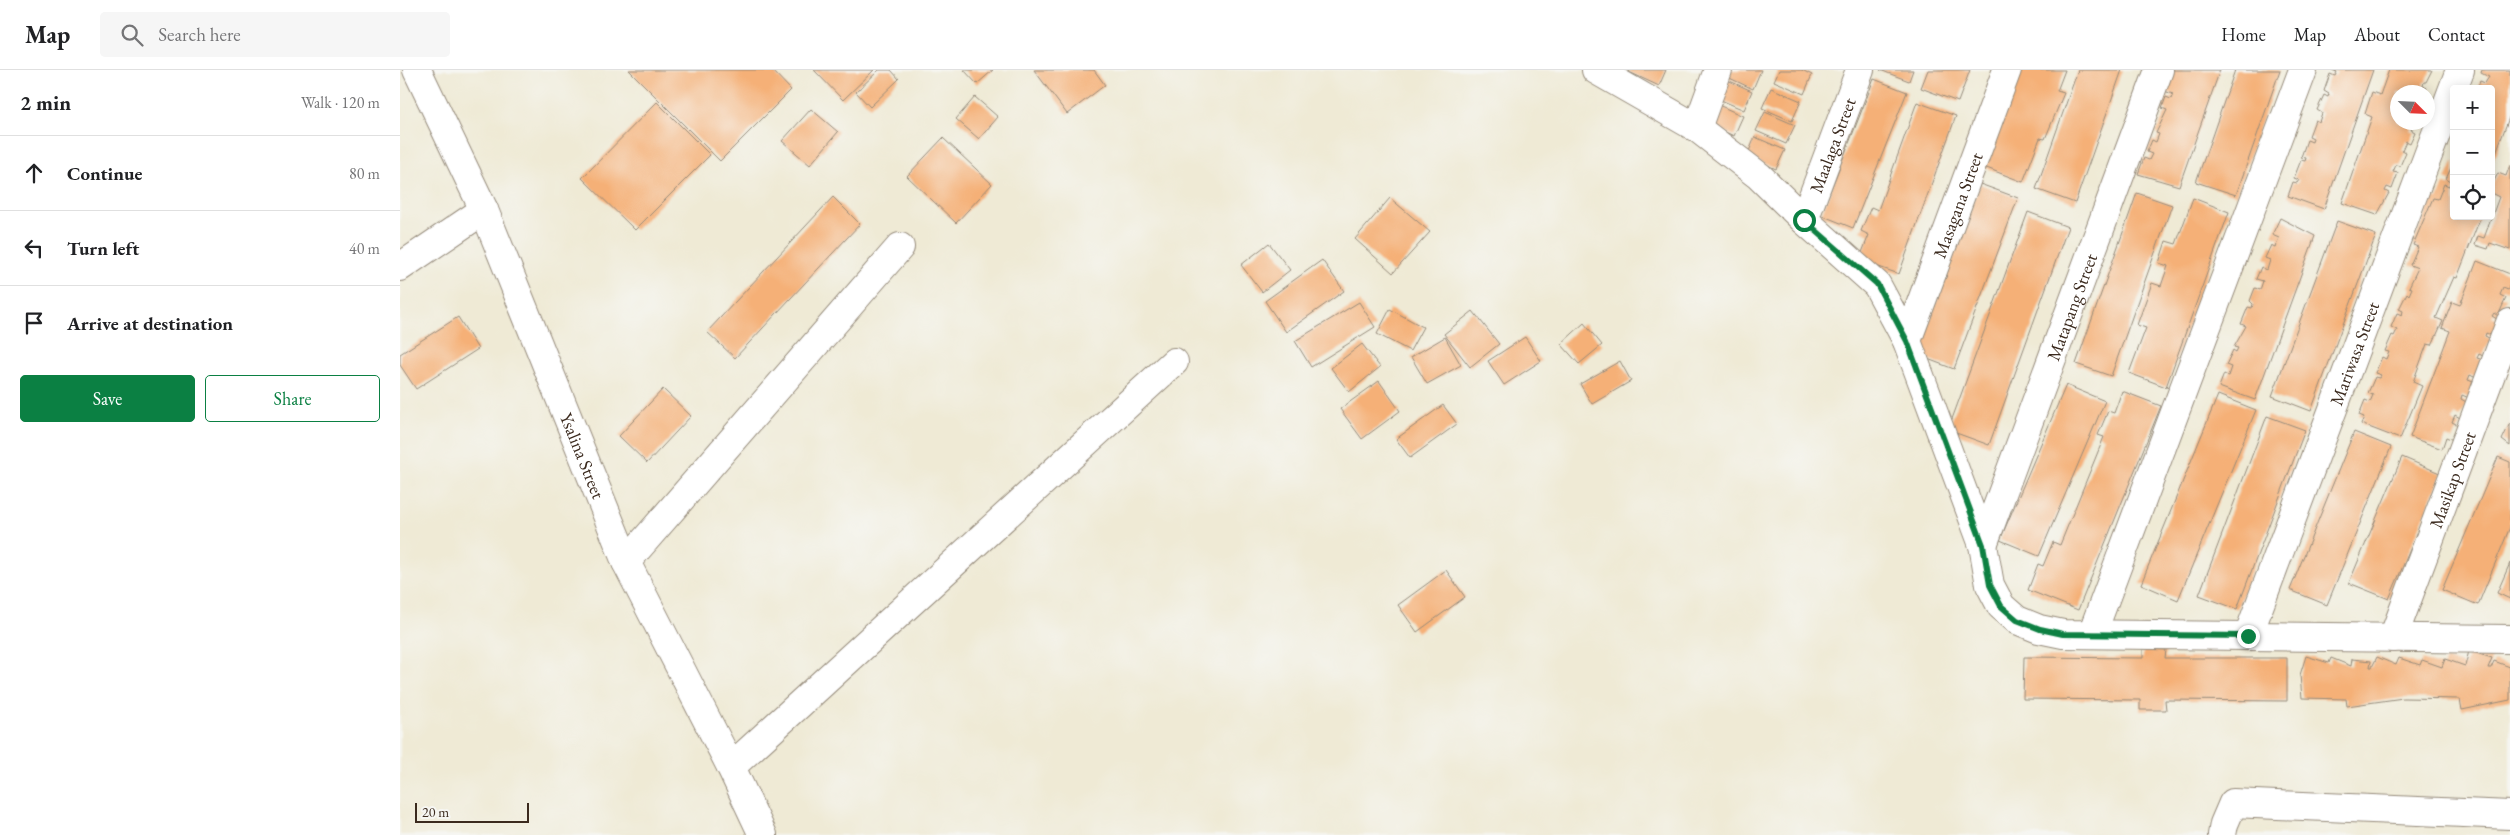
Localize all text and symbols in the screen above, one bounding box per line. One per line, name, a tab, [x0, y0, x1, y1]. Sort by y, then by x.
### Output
search box	[100, 12, 450, 57]
text: Map	[25, 19, 70, 50]
icon: search	[118, 21, 146, 49]
text: Search here	[158, 22, 241, 47]
text: Home	[2221, 23, 2266, 46]
text: Map	[2294, 23, 2326, 46]
text: About	[2354, 23, 2400, 46]
text: Contact	[2428, 23, 2485, 46]
north arrow	[2390, 85, 2435, 130]
map controls	[2450, 85, 2495, 220]
button: +	[2450, 85, 2495, 130]
text: 2 min	[20, 89, 71, 116]
text: Walk · 120 m	[301, 92, 380, 113]
street label: Maalaga Street	[1804, 94, 1860, 196]
button: −	[2450, 130, 2495, 175]
street label: Masagana Street	[1927, 149, 1987, 261]
icon: ahead	[20, 159, 48, 187]
text: Continue	[67, 161, 142, 186]
text: 80 m	[349, 163, 380, 184]
button: locate	[2450, 175, 2495, 220]
route start	[1793, 209, 1816, 232]
icon: left	[20, 234, 48, 262]
text: Turn left	[67, 236, 139, 261]
text: 40 m	[349, 238, 380, 259]
street label: Matapang Street	[2041, 250, 2102, 364]
street label: Mariwasa Street	[2324, 298, 2384, 408]
icon: arrive	[20, 309, 48, 337]
text: Arrive at destination	[67, 311, 233, 336]
button: Save	[20, 375, 195, 422]
button: Share	[205, 375, 380, 422]
street label: Ysalina Street	[555, 409, 611, 502]
street label: Masikap Street	[2423, 428, 2480, 531]
route end	[2237, 625, 2260, 648]
scale bar	[415, 800, 529, 823]
text: 20 m	[422, 803, 449, 821]

